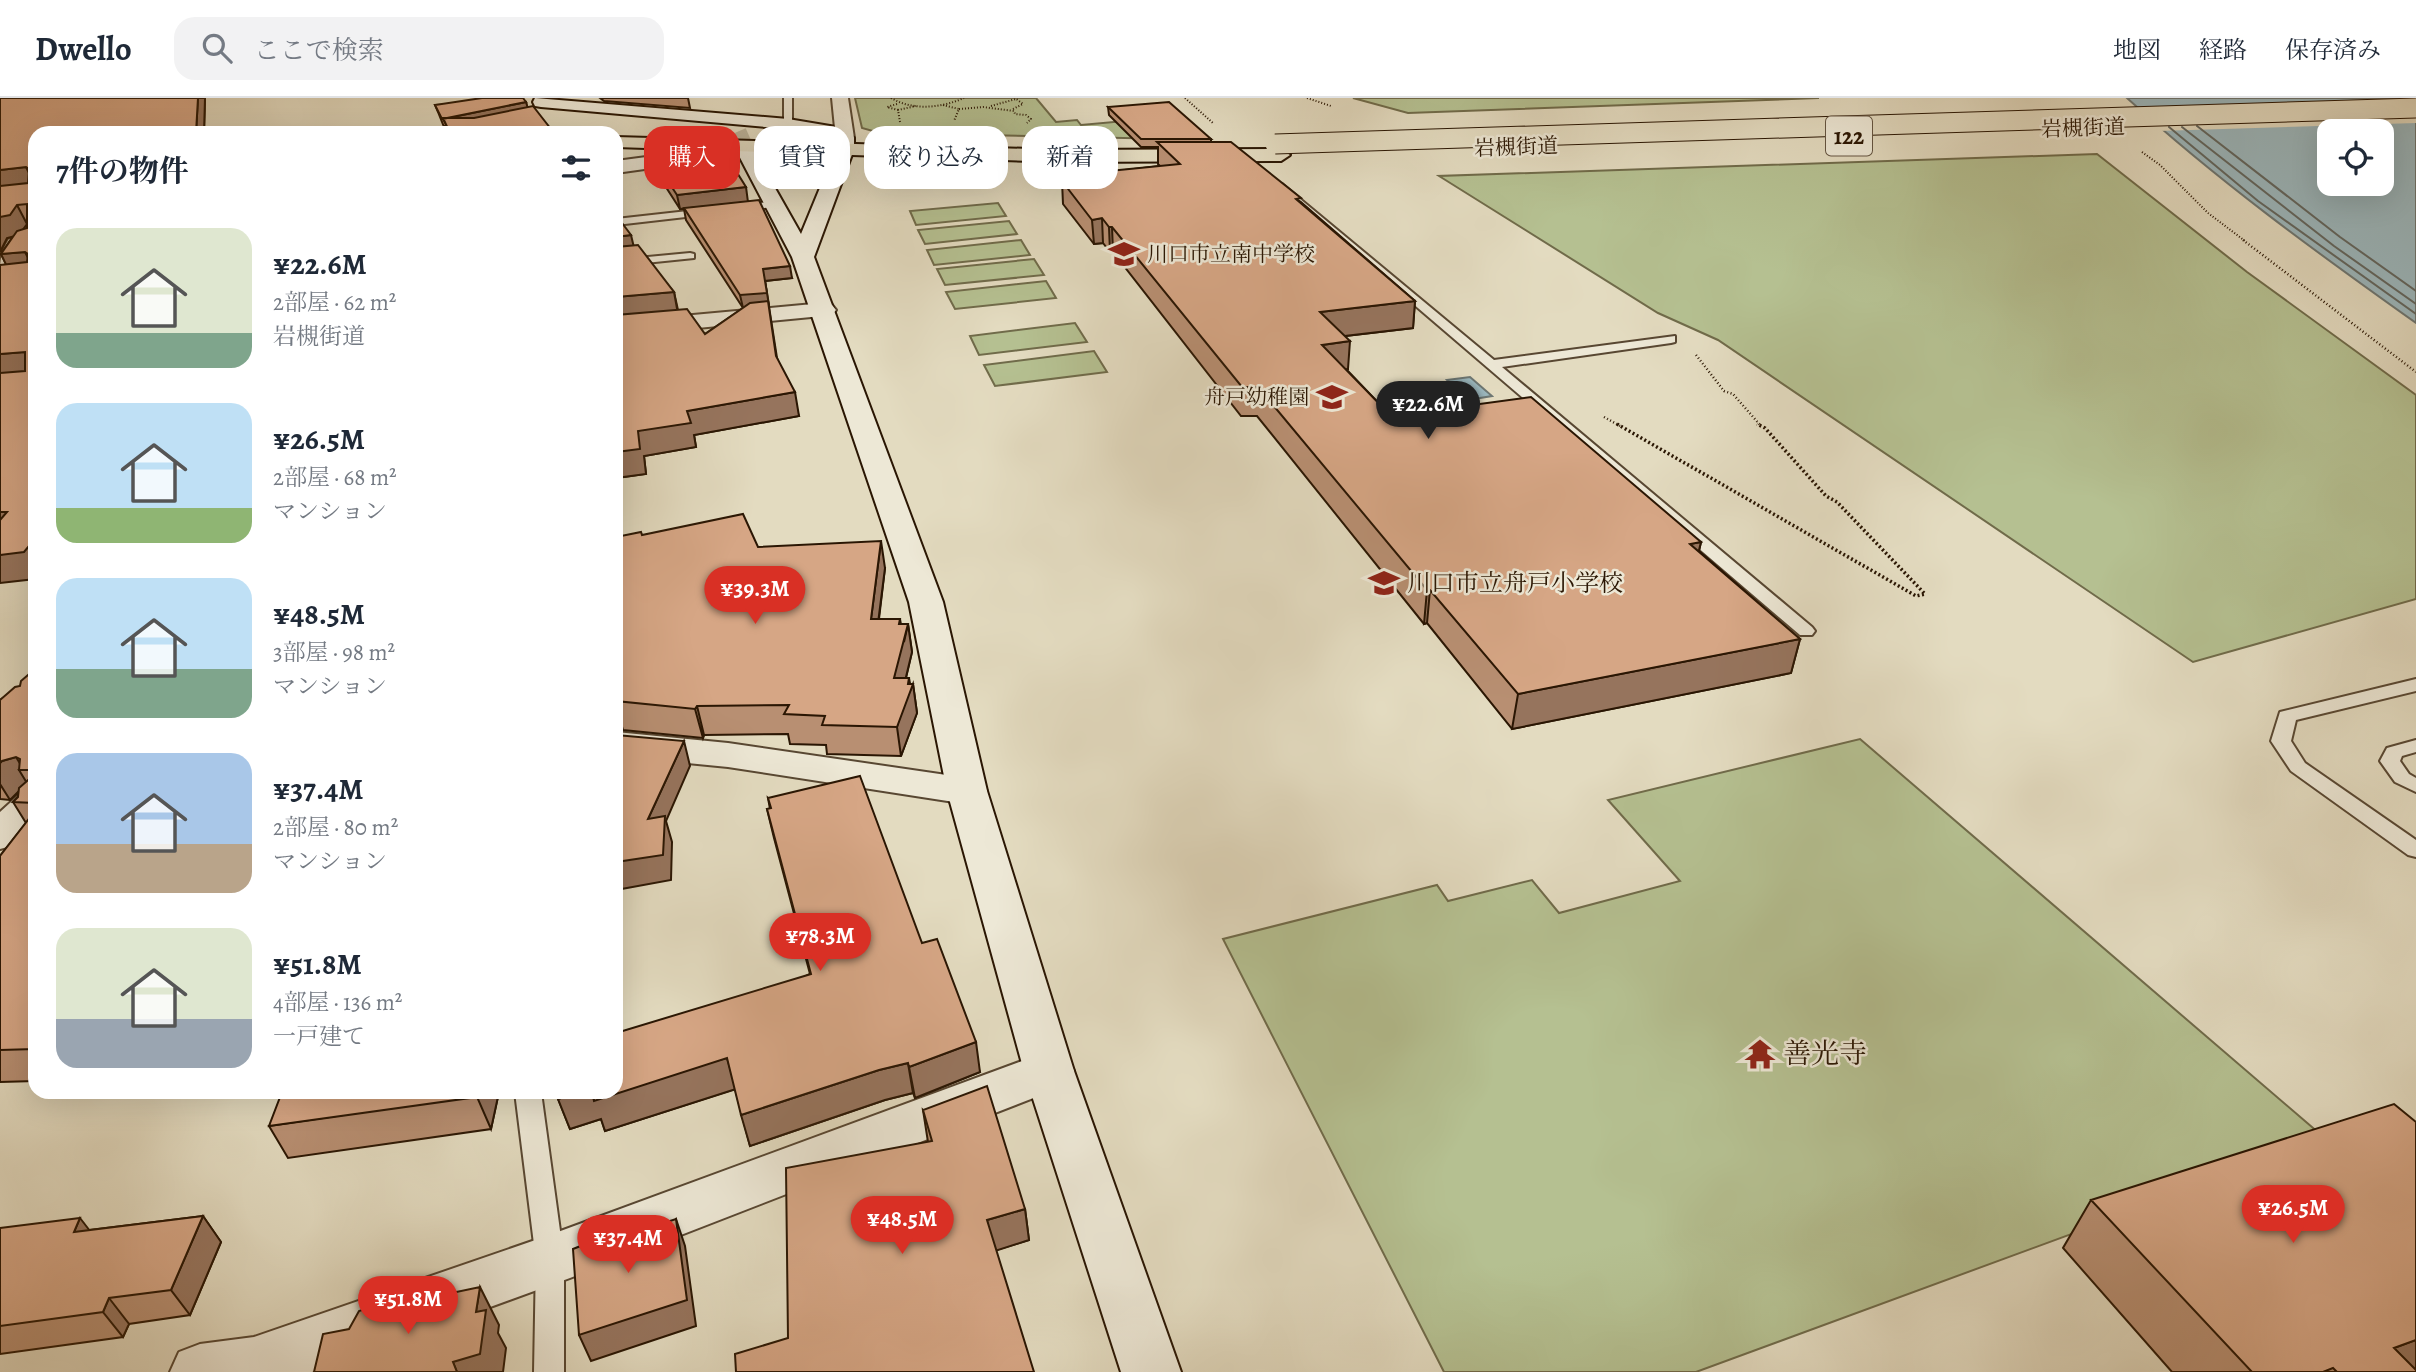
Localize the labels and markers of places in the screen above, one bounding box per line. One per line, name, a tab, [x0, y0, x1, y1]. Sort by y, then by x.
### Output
school or university icon: 川口市立南中学校	[1107, 237, 1141, 271]
place label: 川口市立南中学校	[1147, 240, 1315, 268]
school or university icon: 舟戸幼稚園	[1315, 380, 1349, 414]
pin: ¥22.6M	[1371, 382, 1485, 441]
place label: 舟戸幼稚園	[1204, 383, 1309, 411]
pin: ¥39.3M	[698, 566, 812, 626]
school or university icon: 川口市立舟戸小学校	[1367, 566, 1401, 600]
place label: 川口市立舟戸小学校	[1407, 567, 1623, 599]
pin: ¥78.3M	[763, 914, 877, 973]
place label: 善光寺	[1783, 1035, 1867, 1073]
temple icon: 善光寺	[1743, 1037, 1777, 1071]
pin: ¥26.5M	[2236, 1186, 2350, 1245]
pin: ¥48.5M	[845, 1196, 959, 1256]
pin: ¥37.4M	[571, 1216, 685, 1275]
pin: ¥51.8M	[351, 1276, 465, 1336]

